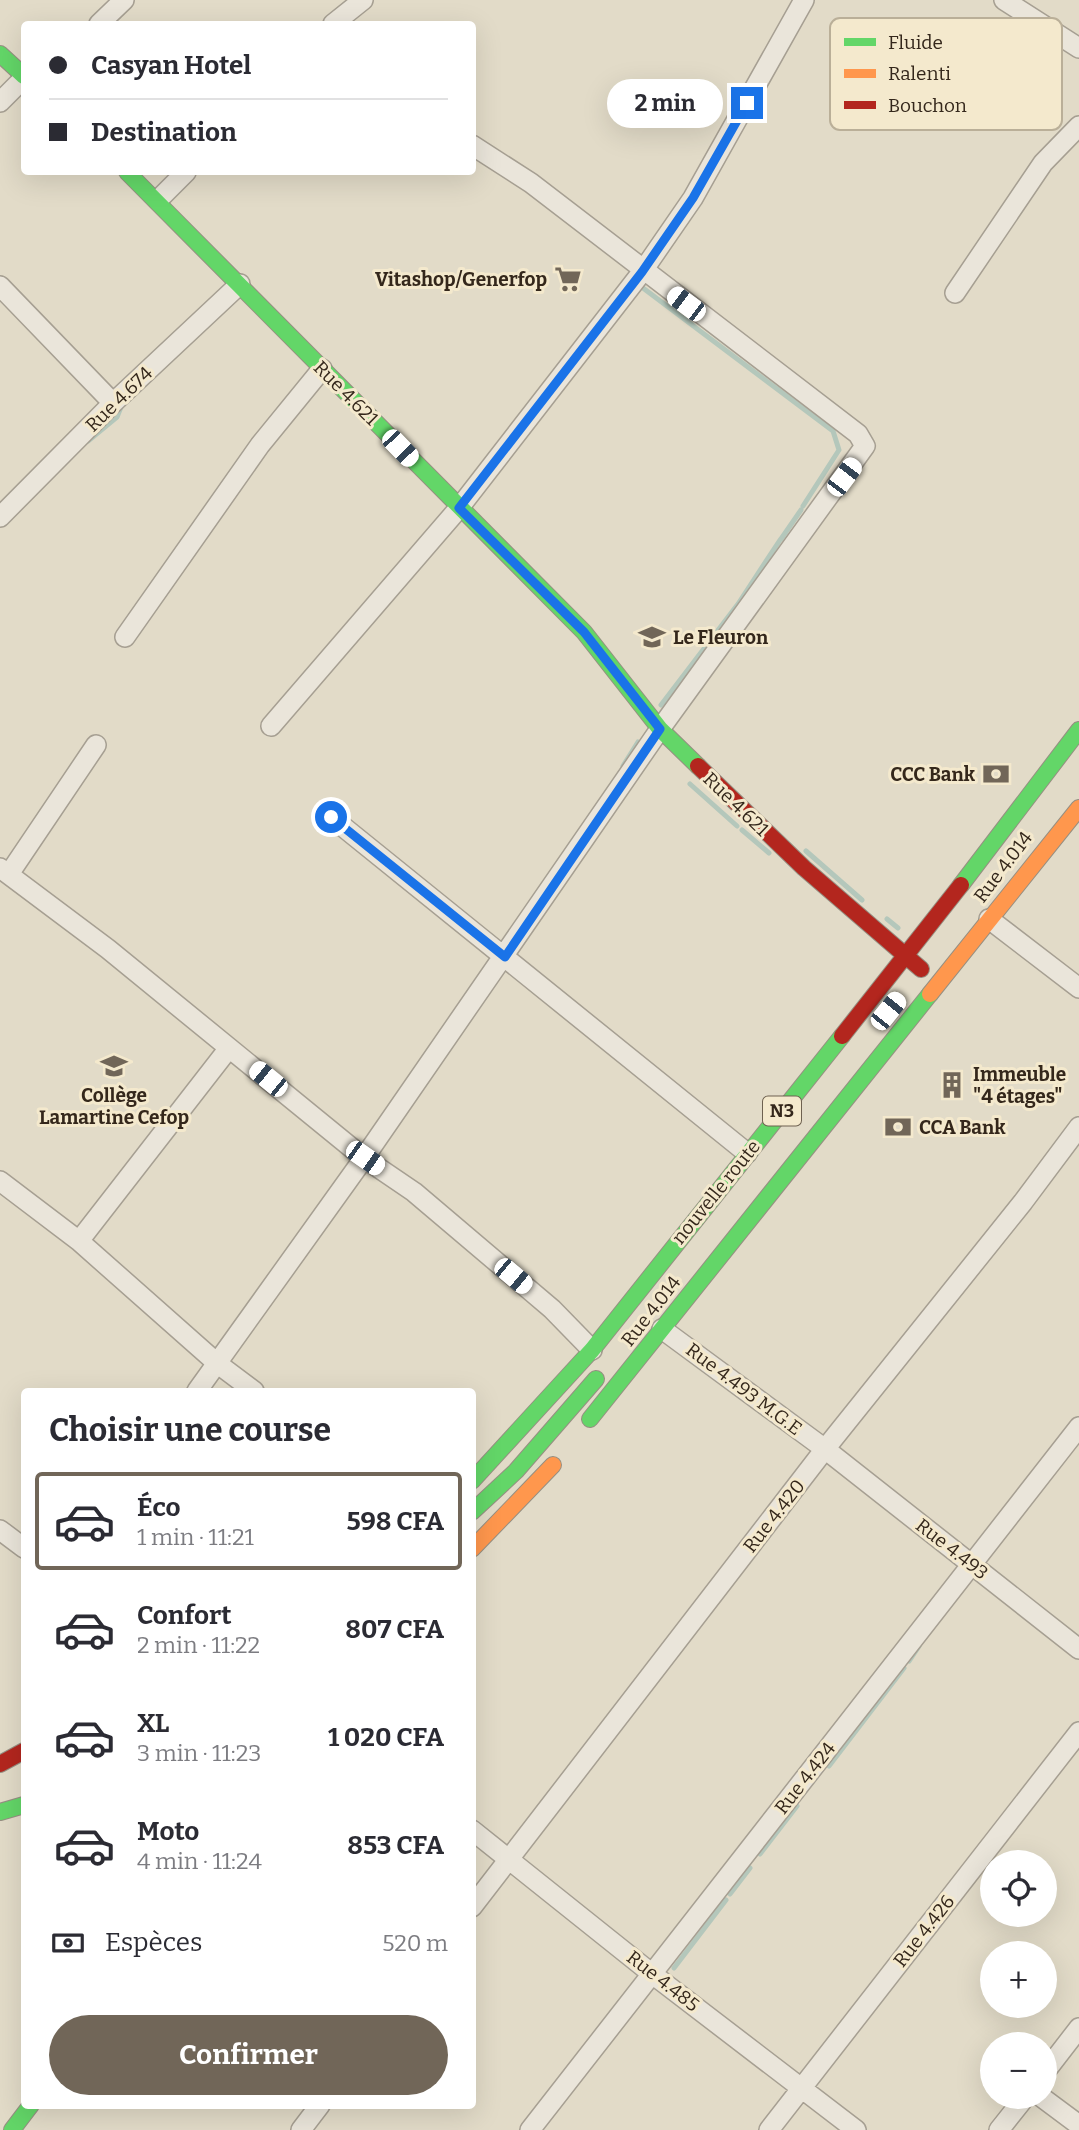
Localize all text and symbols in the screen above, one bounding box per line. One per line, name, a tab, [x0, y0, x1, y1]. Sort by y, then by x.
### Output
legend	[830, 18, 1062, 130]
text: Fluide	[888, 31, 943, 54]
text: Casyan Hotel	[91, 50, 251, 81]
text: Ralenti	[888, 62, 951, 85]
callout: 2 min	[607, 78, 722, 128]
route end	[731, 87, 763, 119]
text: 2 min	[634, 89, 696, 117]
text: Bouchon	[888, 94, 967, 117]
text: Destination	[91, 117, 237, 148]
supermarket icon: Vitashop/Generfop	[553, 264, 583, 294]
place label: Vitashop/Generfop	[375, 268, 547, 291]
car	[663, 283, 710, 325]
street label: Rue 4.621	[309, 356, 383, 430]
street label: Rue 4.674	[81, 362, 157, 436]
car	[378, 426, 423, 470]
car	[823, 454, 866, 500]
school or university icon: Le Fleuron	[637, 622, 667, 652]
place label: Le Fleuron	[673, 626, 769, 649]
bank icon: CCC Bank	[981, 759, 1011, 789]
place label: CCC Bank	[890, 763, 976, 786]
street label: Rue 4.621	[699, 767, 774, 841]
route start	[315, 801, 347, 833]
street label: Rue 4.014	[969, 827, 1037, 907]
car	[867, 988, 910, 1034]
school or university icon: Collège Lamartine Cefop	[99, 1051, 129, 1081]
car	[246, 1058, 291, 1100]
place label: Immeuble "4 étages"	[973, 1063, 1066, 1108]
building icon: Immeuble "4 étages"	[937, 1070, 967, 1100]
place label: Collège Lamartine Cefop	[39, 1084, 189, 1129]
road number: N3	[763, 1096, 801, 1126]
bank icon: CCA Bank	[883, 1112, 913, 1142]
place label: CCA Bank	[919, 1116, 1006, 1139]
street label: nouvelle route	[667, 1135, 765, 1249]
car	[342, 1137, 389, 1179]
car	[491, 1254, 536, 1298]
street label: Rue 4.014	[616, 1271, 686, 1351]
street label: Rue 4.493 M.G.E	[682, 1338, 806, 1440]
text: Choisir une course	[49, 1411, 331, 1449]
street label: Rue 4.420	[738, 1475, 810, 1557]
icon: car	[53, 1490, 116, 1553]
text: Éco	[137, 1492, 180, 1523]
text: 598 CFA	[346, 1506, 444, 1537]
street label: Rue 4.493	[911, 1514, 993, 1584]
text: 1 min · 11:21	[137, 1523, 254, 1551]
icon: car	[53, 1598, 116, 1661]
text: Confort	[137, 1600, 232, 1631]
text: 807 CFA	[345, 1614, 444, 1645]
text: 2 min · 11:22	[137, 1631, 260, 1659]
icon: car	[53, 1706, 116, 1769]
text: XL	[137, 1708, 169, 1739]
text: 1 020 CFA	[328, 1722, 444, 1753]
street label: Rue 4.424	[770, 1737, 840, 1819]
text: 3 min · 11:23	[137, 1739, 261, 1767]
icon: car	[53, 1814, 116, 1877]
text: Moto	[137, 1816, 199, 1847]
text: 853 CFA	[347, 1830, 444, 1861]
text: 4 min · 11:24	[137, 1847, 262, 1875]
map controls	[980, 1850, 1057, 2109]
button: locate	[980, 1850, 1057, 1927]
street label: Rue 4.426	[889, 1890, 959, 1972]
icon: cash	[49, 1924, 87, 1962]
text: Espèces	[105, 1927, 202, 1958]
text: 520 m	[382, 1929, 448, 1957]
button: +	[980, 1941, 1057, 2018]
street label: Rue 4.485	[622, 1946, 704, 2016]
button: Confirmer	[49, 2015, 448, 2095]
button: −	[980, 2032, 1057, 2109]

